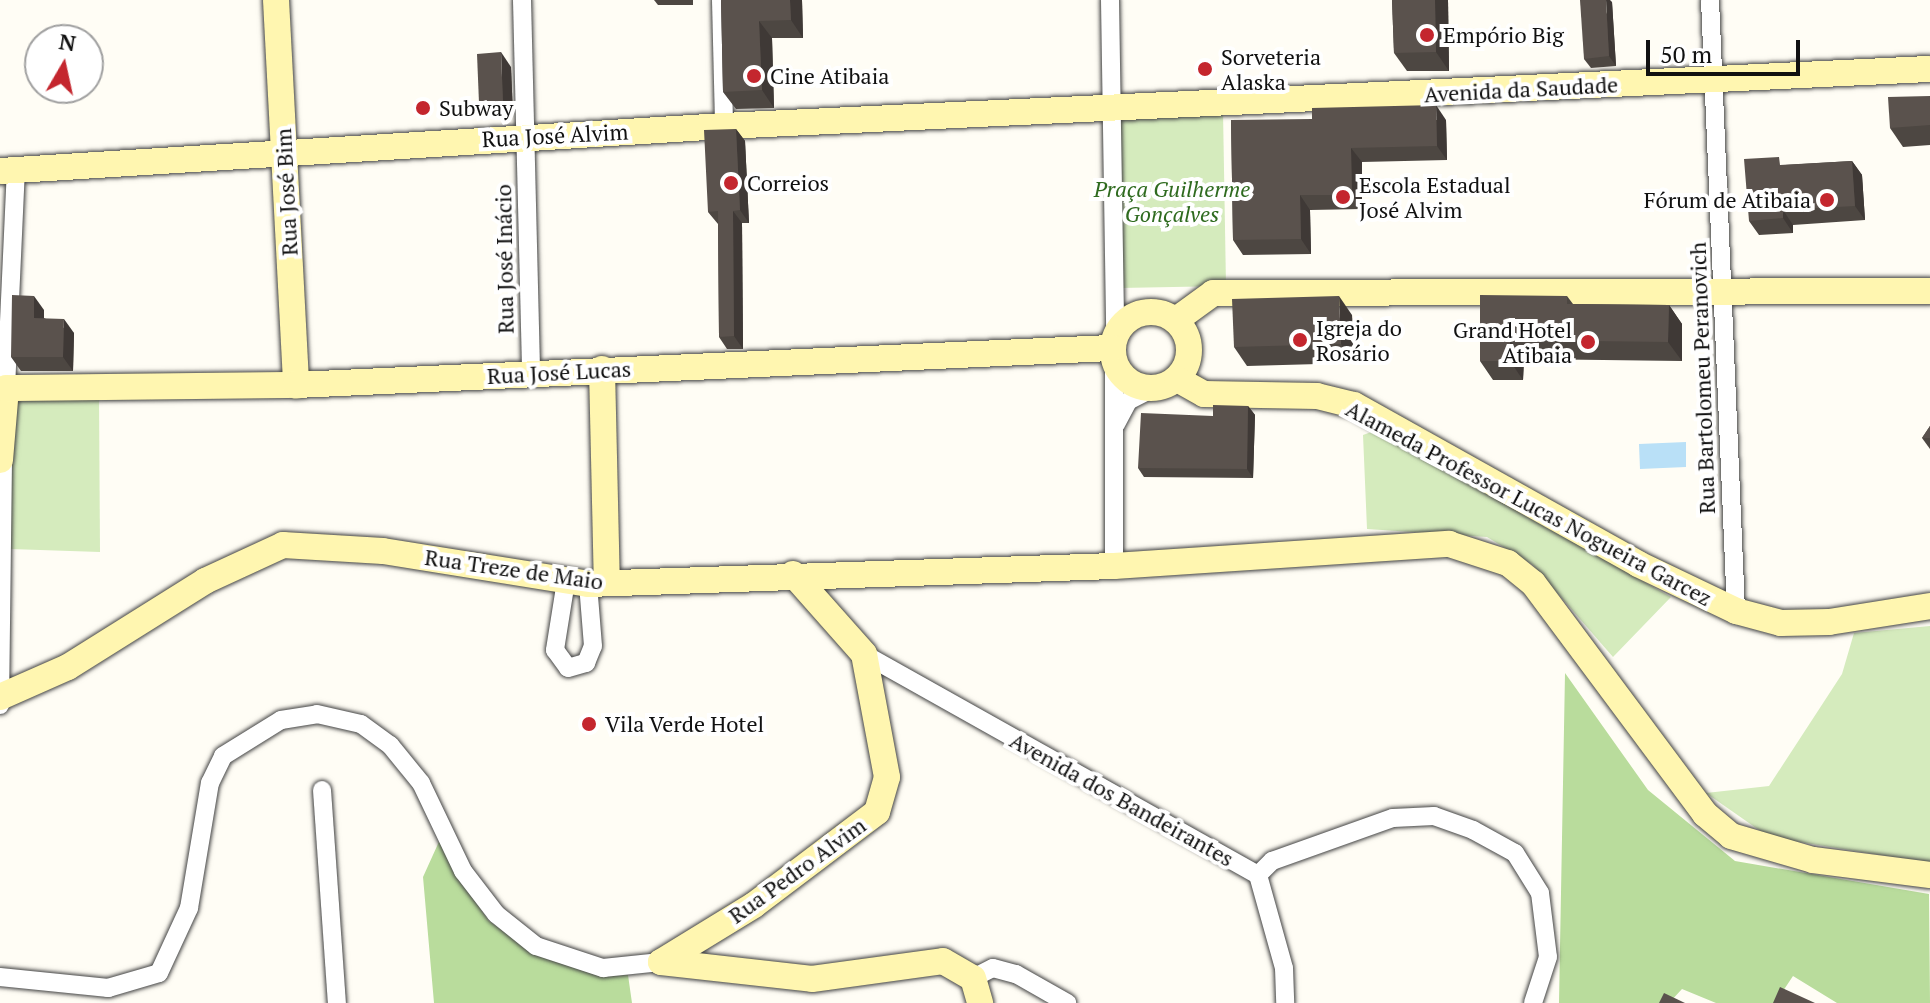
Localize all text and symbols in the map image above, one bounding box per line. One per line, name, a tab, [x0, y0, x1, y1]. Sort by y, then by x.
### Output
place label: Empório Big	[1443, 22, 1564, 48]
north arrow	[24, 24, 104, 104]
scale bar	[1650, 24, 1804, 74]
text: N	[57, 26, 78, 57]
marker: Empório Big	[1418, 26, 1436, 44]
text: 50 m	[1660, 38, 1712, 70]
place label: Sorveteria Alaska	[1221, 43, 1321, 94]
marker: Sorveteria Alaska	[1196, 60, 1214, 78]
place label: Cine Atibaia	[770, 63, 890, 89]
marker: Cine Atibaia	[745, 67, 763, 85]
street label: Avenida da Saudade	[1423, 71, 1619, 107]
place label: Subway	[439, 95, 513, 121]
marker: Subway	[414, 99, 432, 117]
street label: Rua José Alvim	[481, 118, 629, 152]
street label: Rua José Bim	[269, 127, 303, 257]
place label: Correios	[747, 170, 829, 196]
place label: Escola Estadual José Alvim	[1359, 171, 1511, 222]
marker: Correios	[722, 174, 740, 192]
park label: Praça Guilherme Gonçalves	[1094, 175, 1250, 226]
street label: Rua José Inácio	[489, 184, 519, 334]
place label: Fórum de Atibaia	[1643, 187, 1811, 213]
marker: Escola Estadual José Alvim	[1334, 188, 1352, 206]
marker: Fórum de Atibaia	[1818, 191, 1836, 209]
street label: Rua Bartolomeu Peranovich	[1684, 242, 1720, 514]
place label: Igreja do Rosário	[1316, 314, 1402, 366]
place label: Grand Hotel Atibaia	[1453, 316, 1572, 368]
marker: Igreja do Rosário	[1291, 331, 1309, 349]
marker: Grand Hotel Atibaia	[1579, 333, 1597, 351]
street label: Rua José Lucas	[486, 355, 632, 389]
street label: Alameda Professor Lucas Nogueira Garcez	[1342, 395, 1716, 611]
street label: Rua Treze de Maio	[423, 543, 605, 595]
place label: Vila Verde Hotel	[605, 711, 765, 737]
marker: Vila Verde Hotel	[580, 715, 598, 733]
street label: Avenida dos Bandeirantes	[1005, 726, 1239, 872]
street label: Rua Pedro Alvim	[723, 811, 871, 929]

